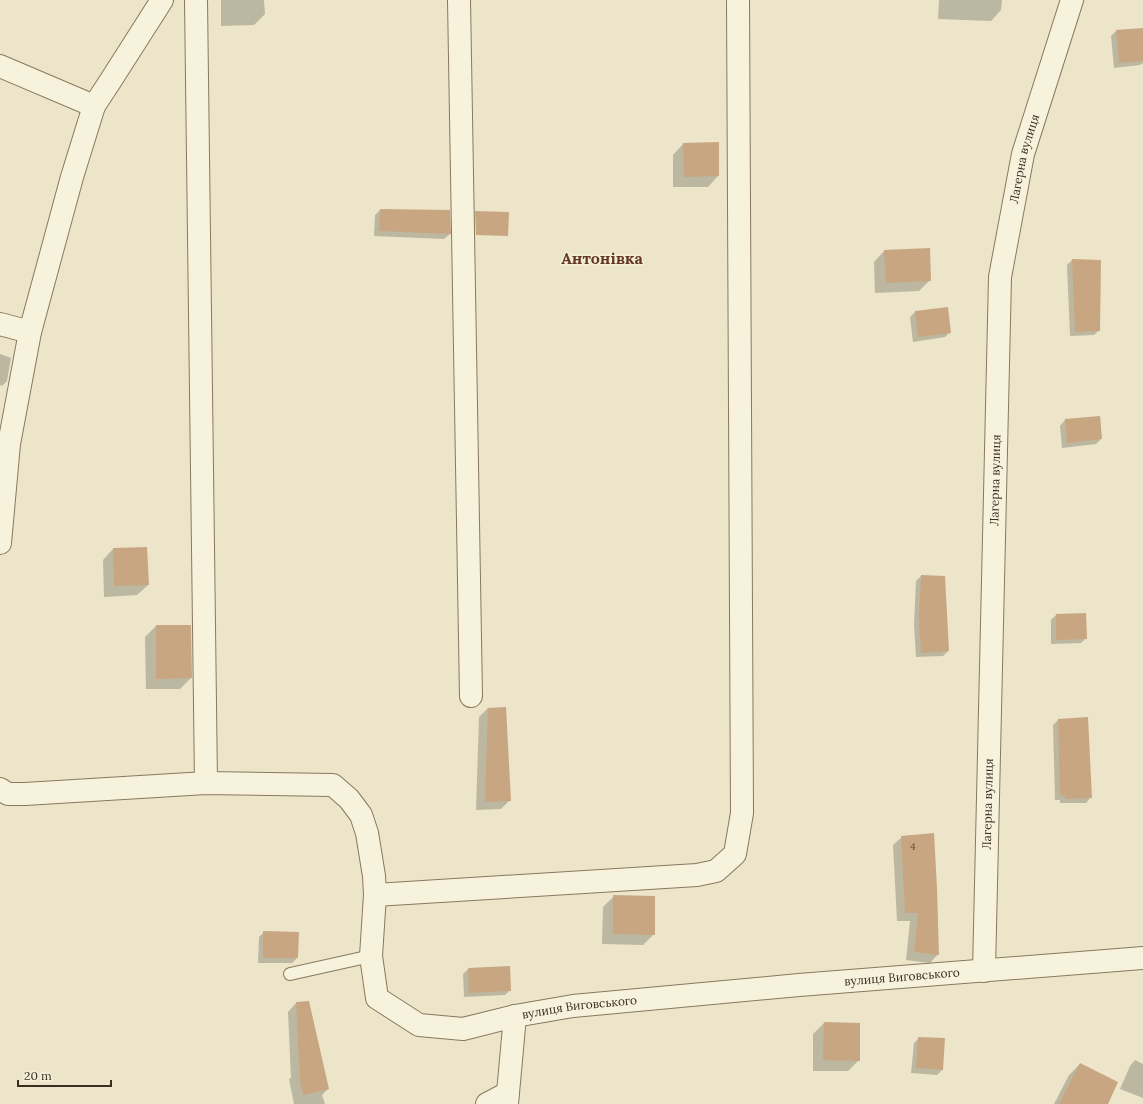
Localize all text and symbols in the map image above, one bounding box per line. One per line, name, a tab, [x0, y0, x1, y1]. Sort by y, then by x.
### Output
street label: Лагерна вулиця	[1006, 112, 1042, 204]
district label: Антонівка	[561, 248, 643, 268]
street label: Лагерна вулиця	[986, 434, 1003, 526]
street label: Лагерна вулиця	[979, 758, 996, 850]
house number: 4	[910, 840, 916, 853]
street label: вулиця Виговського	[844, 964, 960, 988]
street label: вулиця Виговського	[521, 992, 638, 1022]
scale bar	[18, 1062, 111, 1088]
text: 20 m	[24, 1068, 52, 1083]

